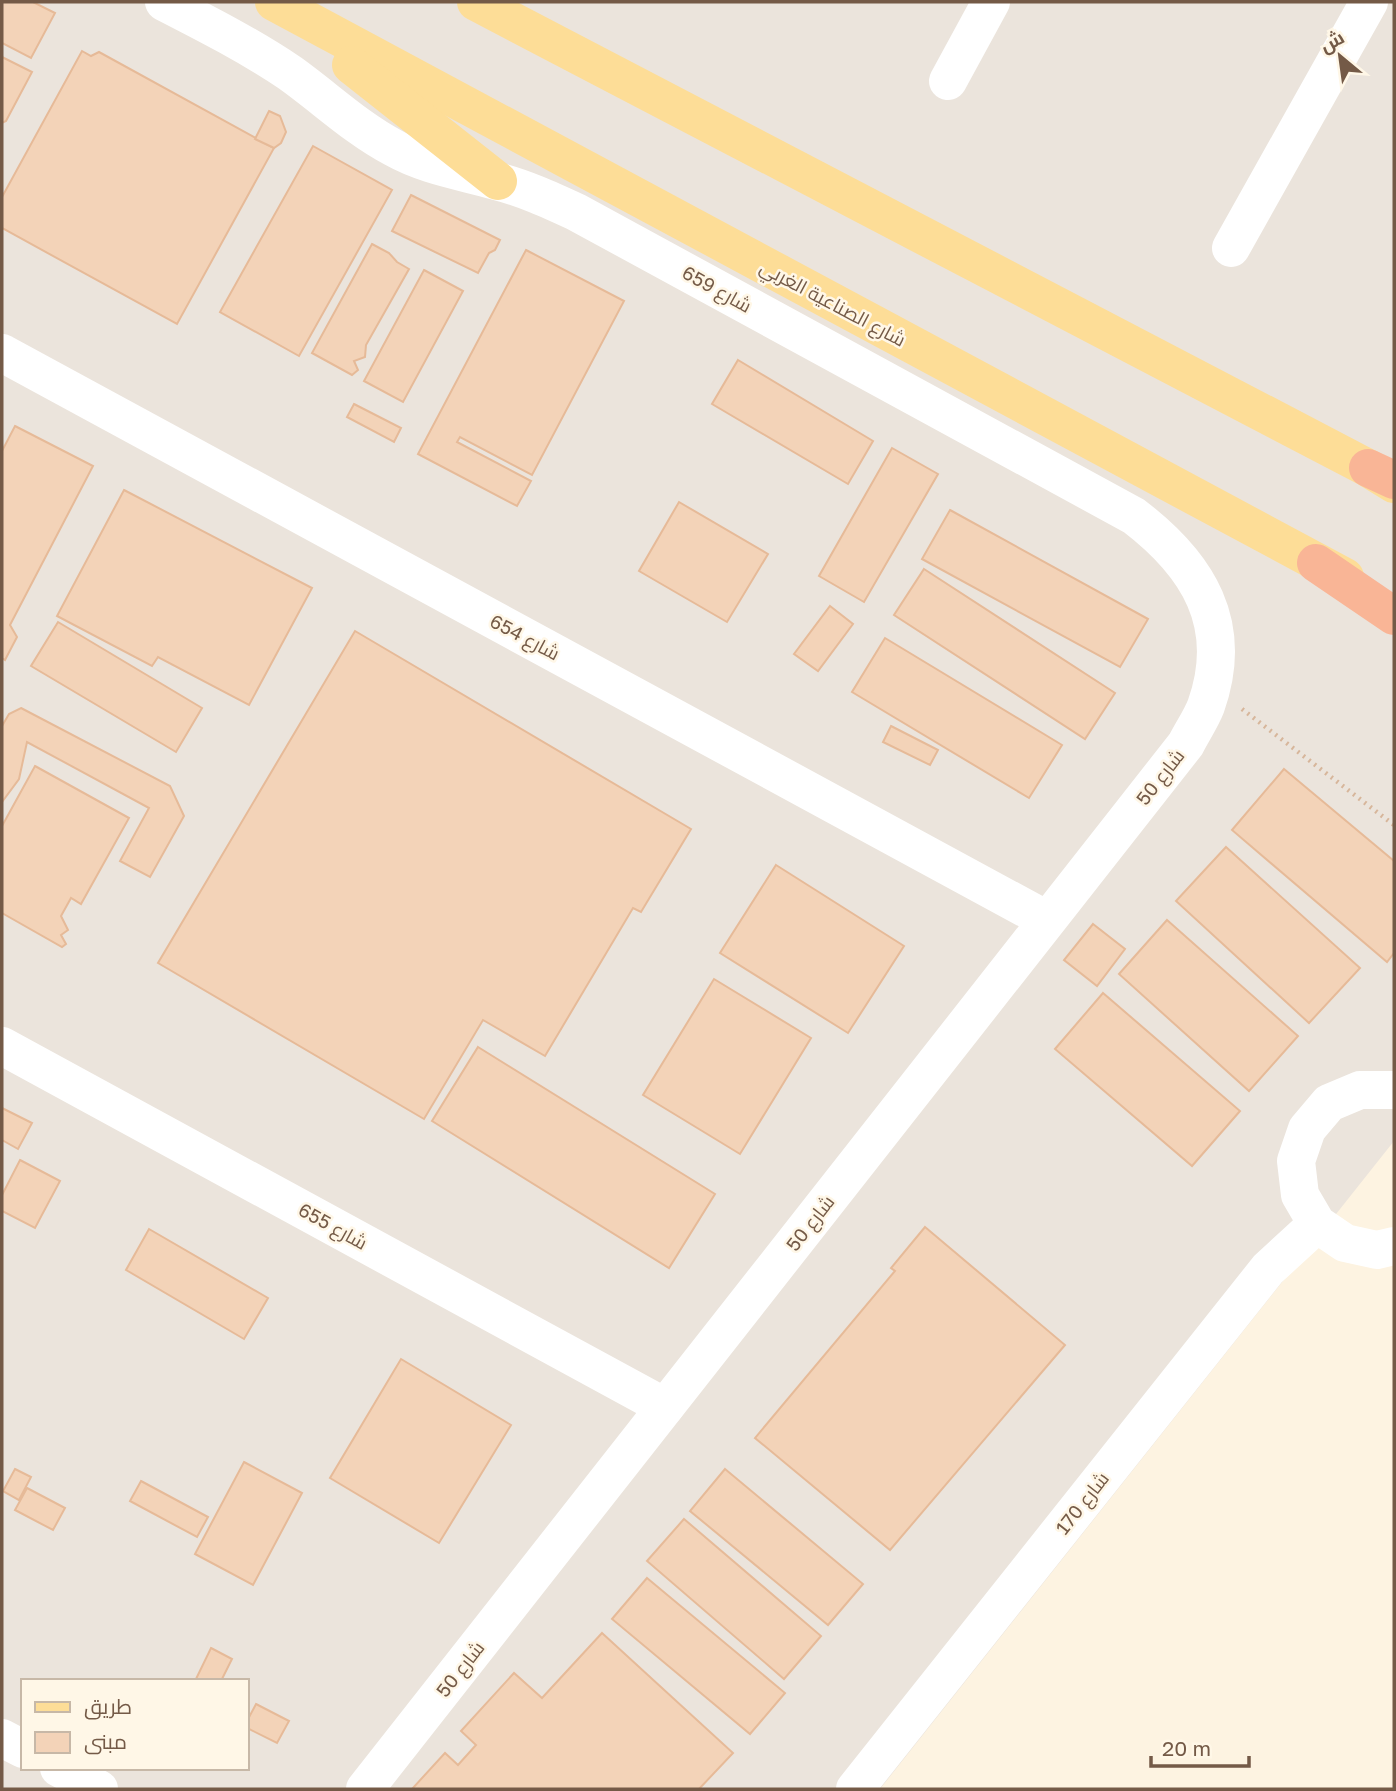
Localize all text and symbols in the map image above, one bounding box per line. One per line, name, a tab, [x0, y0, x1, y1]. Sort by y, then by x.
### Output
north arrow	[1305, 21, 1375, 91]
text: ش	[1315, 25, 1348, 58]
street label: شارع الصناعية الغربي	[755, 254, 910, 354]
street label: شارع 659	[677, 260, 756, 320]
street label: شارع 654	[485, 609, 564, 667]
street label: شارع 50	[1131, 744, 1191, 811]
street label: شارع 50	[781, 1190, 841, 1257]
street label: شارع 655	[293, 1197, 372, 1256]
street label: شارع 170	[1050, 1467, 1115, 1540]
street label: شارع 50	[431, 1636, 491, 1703]
legend	[21, 1679, 248, 1770]
text: طريق	[84, 1693, 132, 1720]
scale bar	[1151, 1724, 1249, 1768]
text: مبنى	[84, 1728, 127, 1755]
text: 20 m	[1162, 1735, 1211, 1761]

